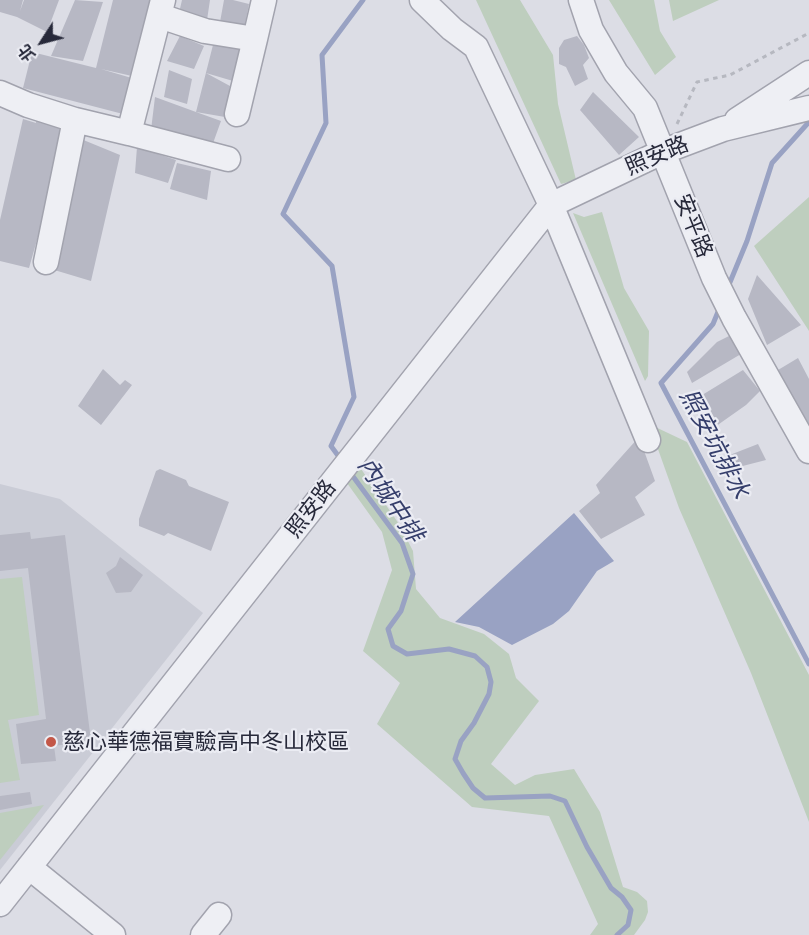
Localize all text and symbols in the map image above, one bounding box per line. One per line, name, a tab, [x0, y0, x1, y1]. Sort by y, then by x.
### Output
north arrow	[12, 12, 72, 72]
text: 北	[16, 41, 39, 64]
street label: 照安路	[621, 131, 693, 181]
street label: 安平路	[668, 190, 718, 262]
water label: 照安坑排水	[673, 384, 755, 504]
water label: 內城中排	[351, 452, 429, 548]
street label: 照安路	[280, 475, 342, 543]
place label: 慈心華德福實驗高中冬山校區	[63, 729, 349, 755]
marker: 慈心華德福實驗高中冬山校區	[44, 735, 58, 749]

